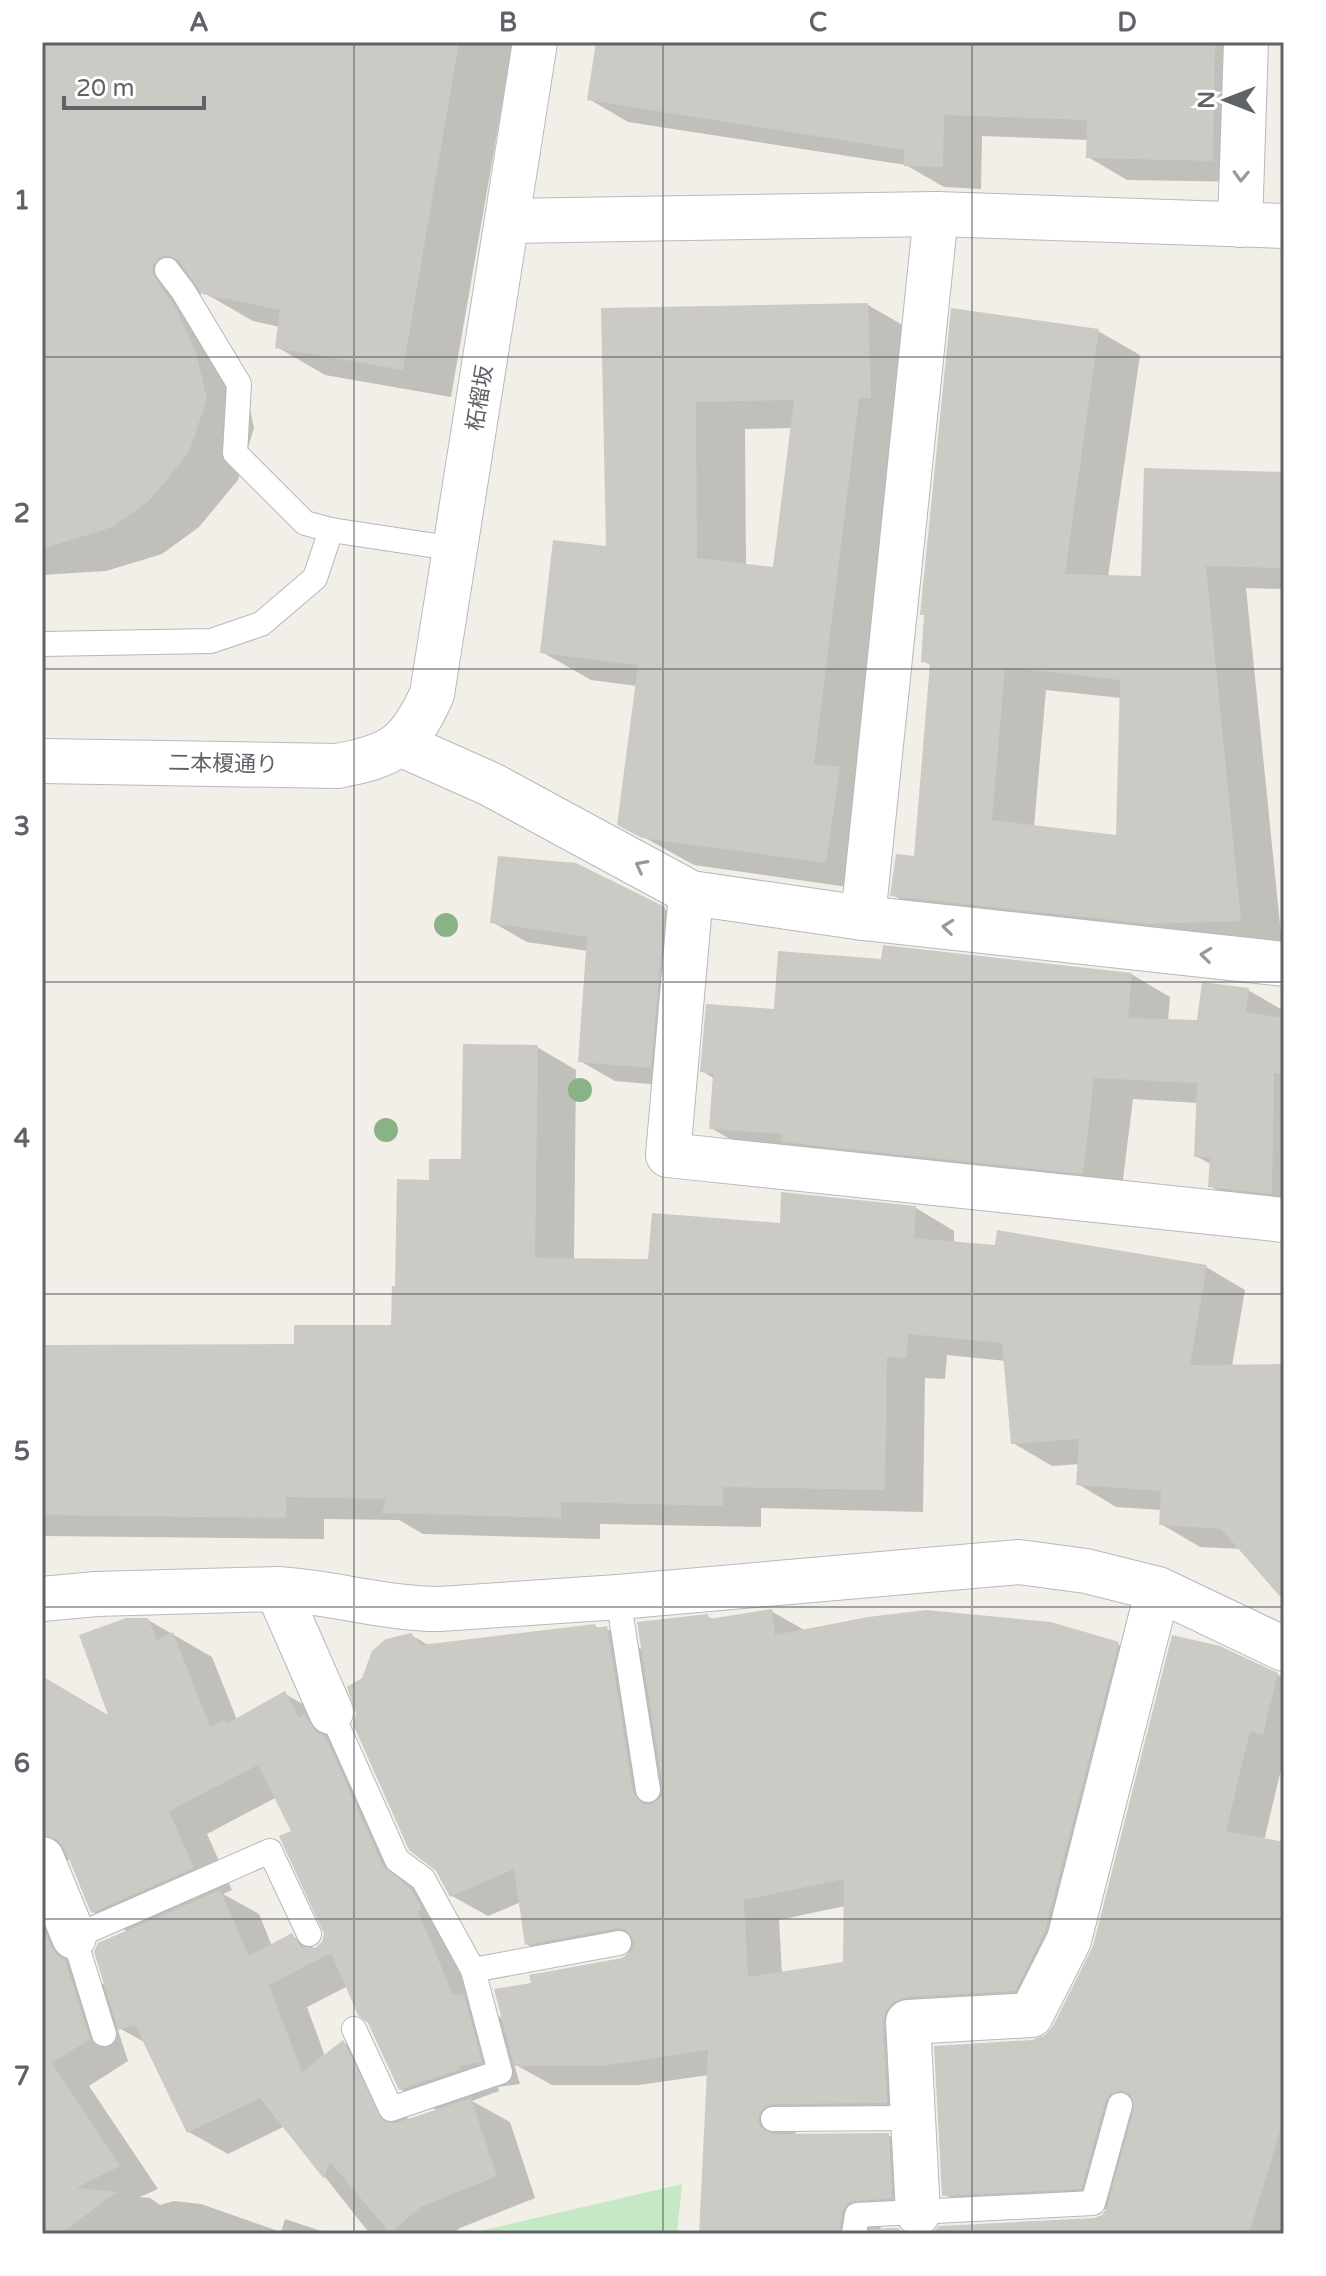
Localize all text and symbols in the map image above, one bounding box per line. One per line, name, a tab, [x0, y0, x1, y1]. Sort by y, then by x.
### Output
text: A	[189, 7, 209, 38]
text: B	[499, 7, 517, 38]
text: C	[809, 7, 827, 38]
text: D	[1117, 7, 1137, 38]
scale bar	[64, 60, 204, 110]
north arrow	[1186, 60, 1266, 140]
text: 20 m	[76, 74, 134, 103]
text: N	[1194, 91, 1220, 109]
one-way arrow	[1233, 170, 1250, 183]
text: 1	[14, 185, 30, 216]
street label: 柘榴坂	[462, 363, 498, 433]
text: 2	[14, 498, 30, 529]
street label: 二本榎通り	[168, 750, 278, 778]
text: 3	[14, 811, 30, 842]
one-way arrow	[635, 861, 649, 876]
one-way arrow	[941, 918, 954, 935]
one-way arrow	[1200, 947, 1213, 964]
text: 4	[14, 1123, 30, 1154]
text: 5	[14, 1436, 30, 1467]
text: 6	[14, 1748, 30, 1779]
text: 7	[14, 2061, 30, 2092]

